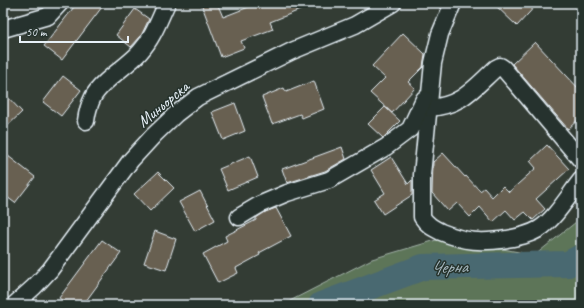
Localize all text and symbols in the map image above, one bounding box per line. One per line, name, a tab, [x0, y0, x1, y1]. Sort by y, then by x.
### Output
scale bar	[20, 18, 128, 44]
text: 50 m	[26, 24, 48, 40]
street label: Миньорска	[133, 75, 195, 132]
water label: Черна	[430, 255, 469, 279]

